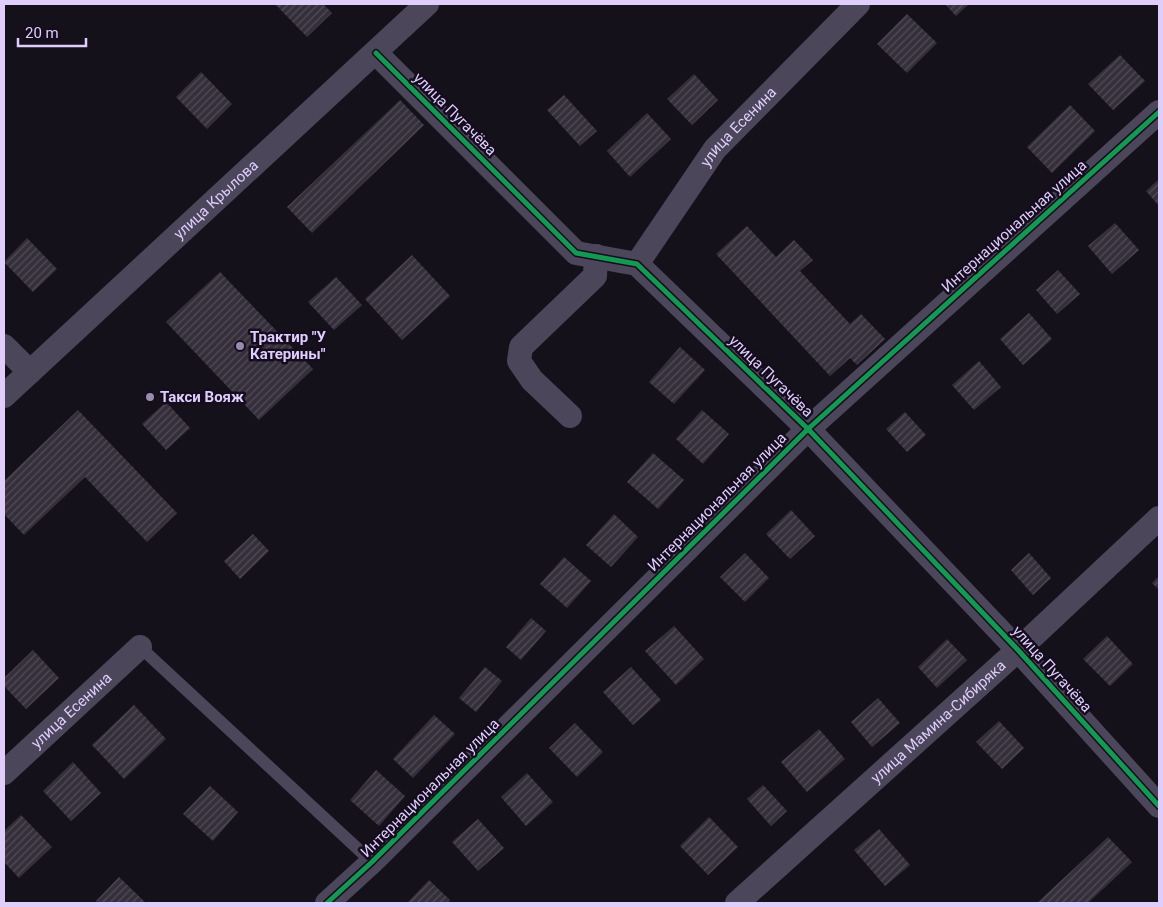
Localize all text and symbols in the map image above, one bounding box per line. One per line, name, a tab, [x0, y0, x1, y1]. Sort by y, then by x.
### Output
scale bar	[18, 15, 85, 47]
text: 20 m	[25, 24, 59, 42]
street label: улица Пугачёва	[410, 69, 500, 159]
street label: улица Есенина	[697, 83, 780, 170]
street label: улица Крылова	[170, 156, 262, 243]
street label: Интернациональная улица	[938, 156, 1090, 296]
place label: Трактир "У Катерины"	[250, 328, 327, 363]
street label: улица Пугачёва	[725, 331, 817, 421]
marker: Трактир "У Катерины"	[234, 340, 246, 352]
place label: Такси Вояж	[160, 388, 244, 406]
marker: Такси Вояж	[144, 391, 156, 403]
street label: Интернациональная улица	[644, 429, 790, 575]
street label: улица Пугачёва	[1009, 622, 1095, 716]
street label: улица Мамина-Сибиряка	[867, 656, 1010, 787]
street label: улица Есенина	[27, 669, 116, 752]
street label: Интернациональная улица	[357, 715, 503, 861]

